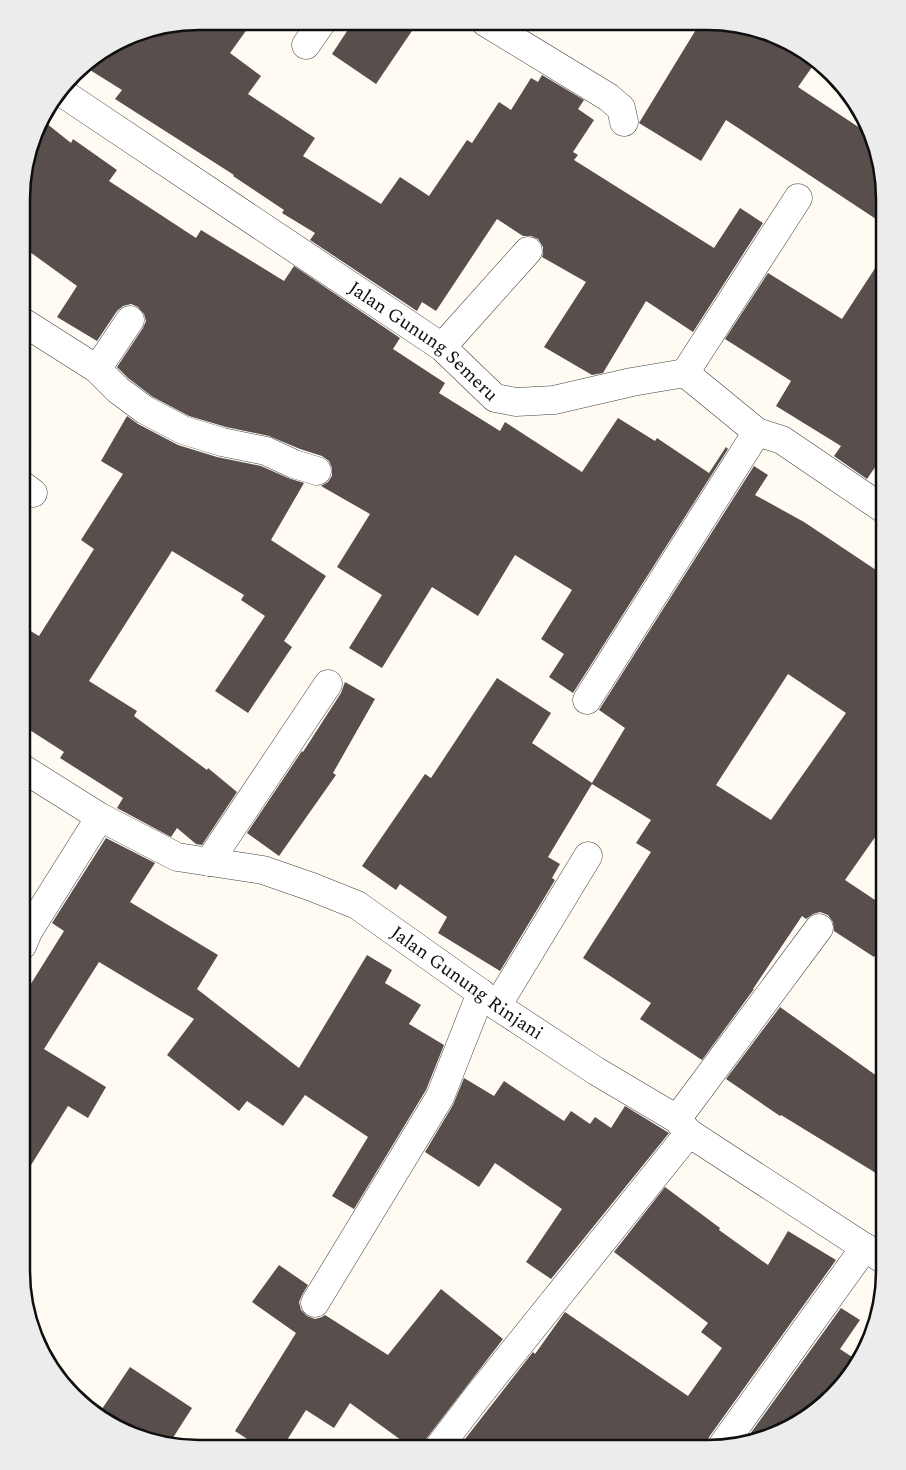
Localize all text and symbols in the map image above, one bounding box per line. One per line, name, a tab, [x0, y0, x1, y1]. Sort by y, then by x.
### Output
street label: Jalan Gunung Semeru	[342, 274, 505, 408]
street label: Jalan Gunung Rinjani	[385, 919, 549, 1047]

